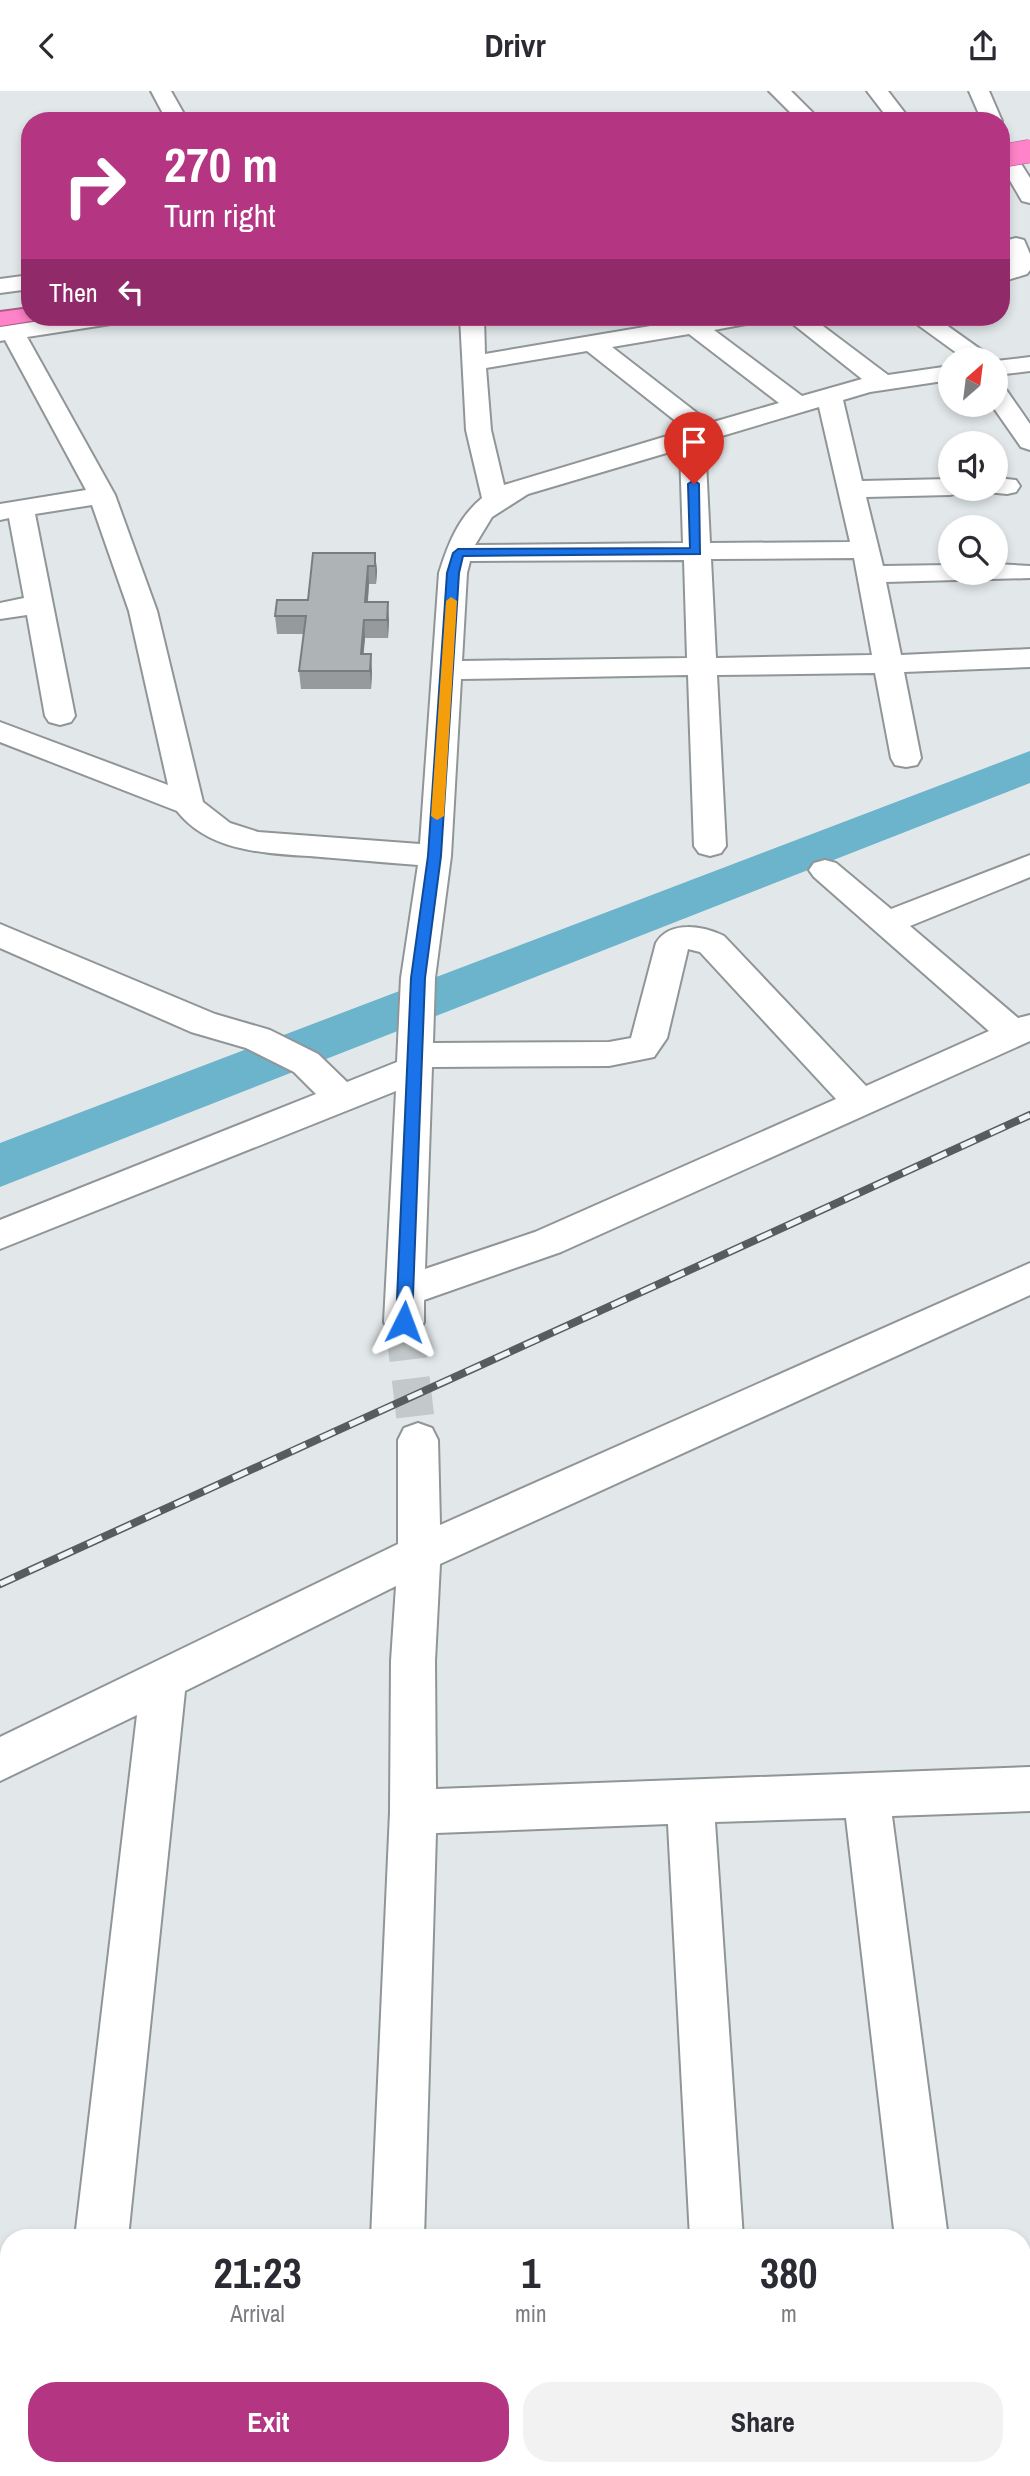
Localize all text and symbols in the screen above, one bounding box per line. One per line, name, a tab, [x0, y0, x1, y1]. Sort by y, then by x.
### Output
text: Drivr	[484, 24, 546, 67]
icon: back	[28, 27, 66, 65]
icon: share	[964, 27, 1002, 65]
text: 270 m	[164, 131, 278, 197]
icon: right	[49, 140, 140, 231]
text: Turn right	[164, 194, 276, 237]
icon: left	[112, 273, 150, 311]
text: Then	[49, 275, 98, 310]
north arrow	[938, 347, 1008, 417]
map controls	[938, 347, 1008, 585]
pin	[664, 412, 724, 484]
icon: arrive	[675, 423, 713, 461]
button: sound	[938, 431, 1008, 501]
button: search	[938, 515, 1008, 585]
position arrow	[367, 1285, 441, 1359]
text: 21:23	[214, 2245, 302, 2301]
text: 1	[521, 2245, 540, 2301]
text: 380	[760, 2245, 818, 2301]
text: Arrival	[230, 2298, 285, 2329]
text: min	[515, 2298, 547, 2329]
text: m	[781, 2298, 797, 2329]
button: Exit	[28, 2382, 509, 2462]
button: Share	[523, 2382, 1003, 2462]

